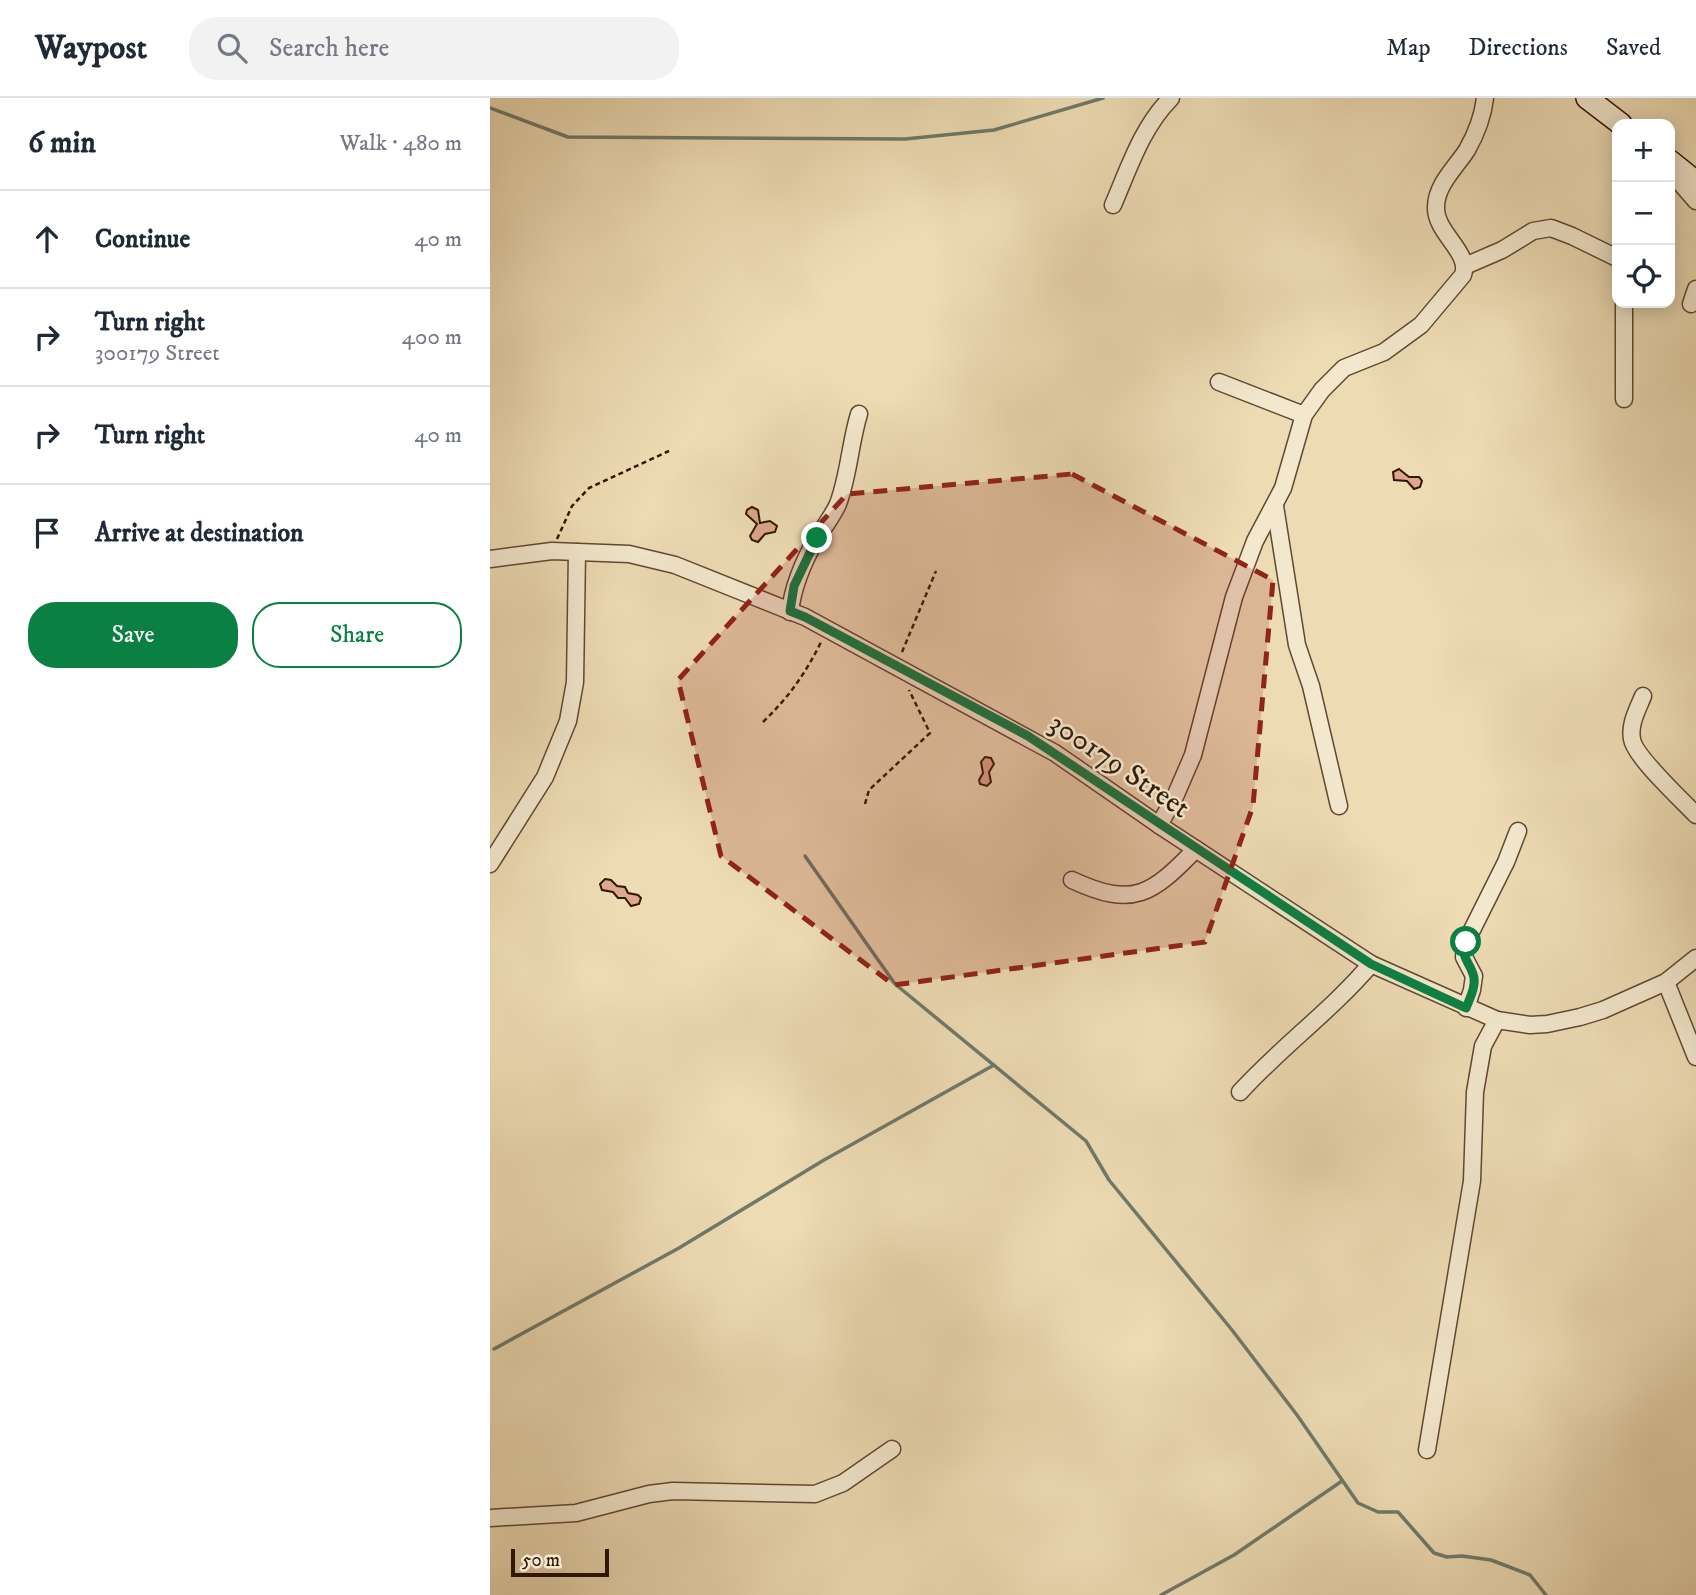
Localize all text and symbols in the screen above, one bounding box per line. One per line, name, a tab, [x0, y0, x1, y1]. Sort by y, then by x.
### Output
search box	[189, 17, 679, 80]
text: Waypost	[35, 28, 147, 69]
icon: search	[213, 29, 251, 67]
text: Search here	[269, 32, 389, 65]
text: Map	[1386, 33, 1431, 63]
text: Directions	[1469, 33, 1568, 63]
text: Saved	[1606, 33, 1661, 63]
map controls	[1612, 119, 1675, 308]
button: +	[1612, 119, 1675, 182]
text: 6 min	[28, 125, 96, 162]
text: Walk · 480 m	[339, 129, 462, 158]
button: −	[1612, 182, 1675, 245]
icon: ahead	[28, 220, 66, 258]
text: Continue	[95, 223, 190, 256]
text: 40 m	[414, 225, 462, 254]
button: locate	[1612, 245, 1675, 308]
text: Turn right	[95, 306, 205, 339]
icon: right	[28, 318, 66, 356]
text: 400 m	[402, 323, 462, 352]
text: 300179 Street	[95, 339, 220, 368]
icon: right	[28, 416, 66, 454]
text: Turn right	[95, 419, 205, 452]
text: 40 m	[414, 421, 462, 450]
icon: arrive	[28, 514, 66, 552]
text: Arrive at destination	[95, 517, 304, 550]
route end	[801, 522, 832, 553]
button: Save	[28, 602, 238, 668]
button: Share	[252, 602, 462, 668]
street label: 300179 Street	[1041, 705, 1197, 827]
route start	[1450, 926, 1481, 957]
scale bar	[511, 1546, 609, 1578]
text: 50 m	[522, 1549, 560, 1572]

